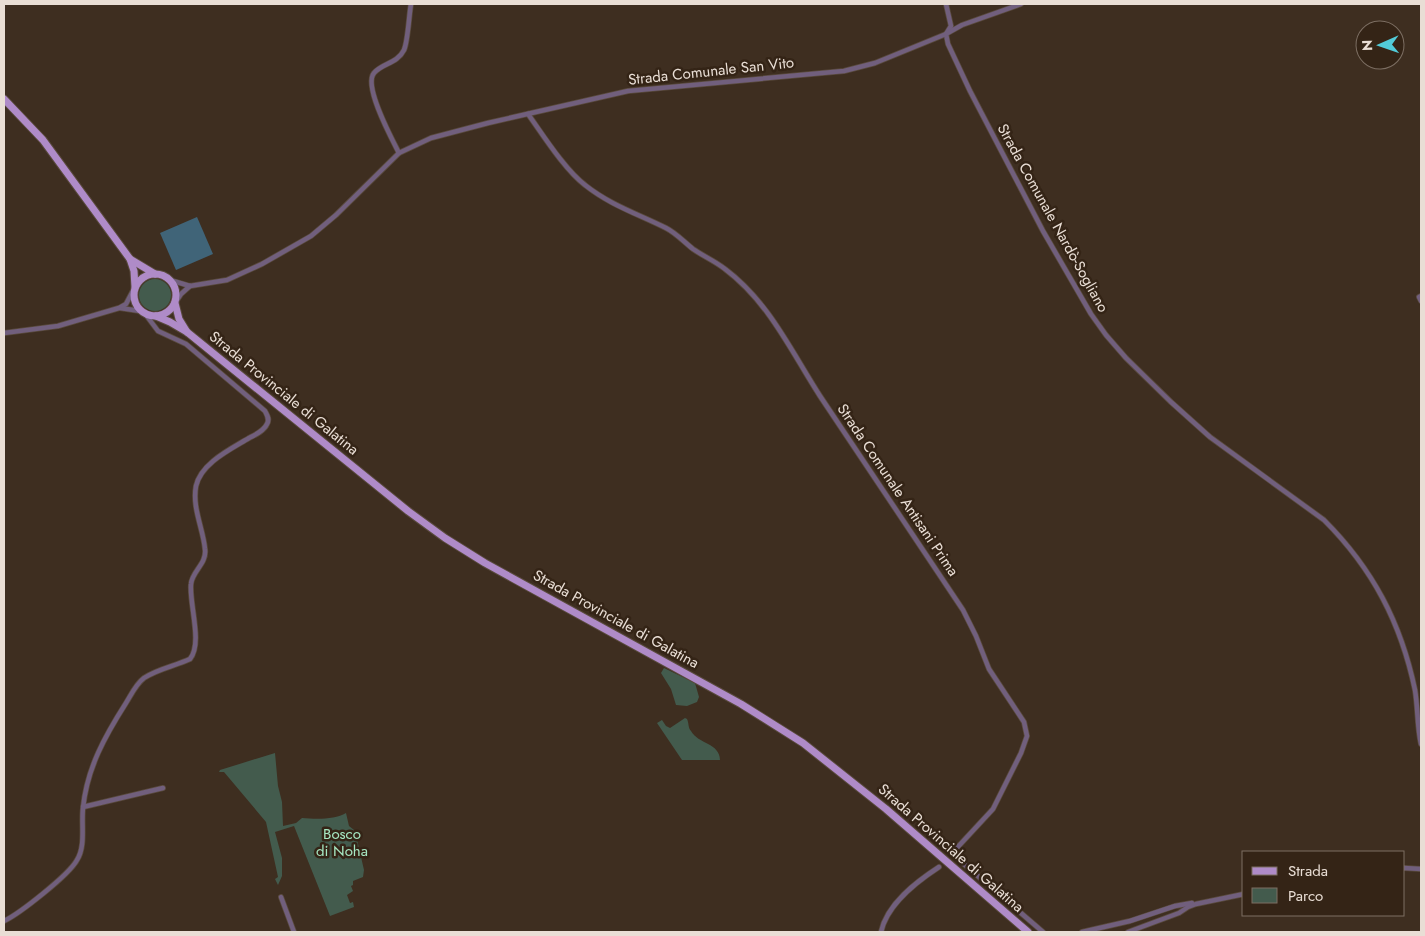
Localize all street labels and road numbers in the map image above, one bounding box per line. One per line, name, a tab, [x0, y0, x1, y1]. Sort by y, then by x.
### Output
street label: Strada Comunale San Vito	[627, 51, 795, 91]
street label: Strada Comunale Nardò-Sogliano	[992, 120, 1114, 316]
street label: Strada Provinciale di Galatina	[205, 326, 363, 460]
street label: Strada Comunale Antisani Prima	[832, 399, 964, 581]
street label: Strada Provinciale di Galatina	[529, 564, 703, 674]
street label: Strada Provinciale di Galatina	[873, 778, 1029, 918]

